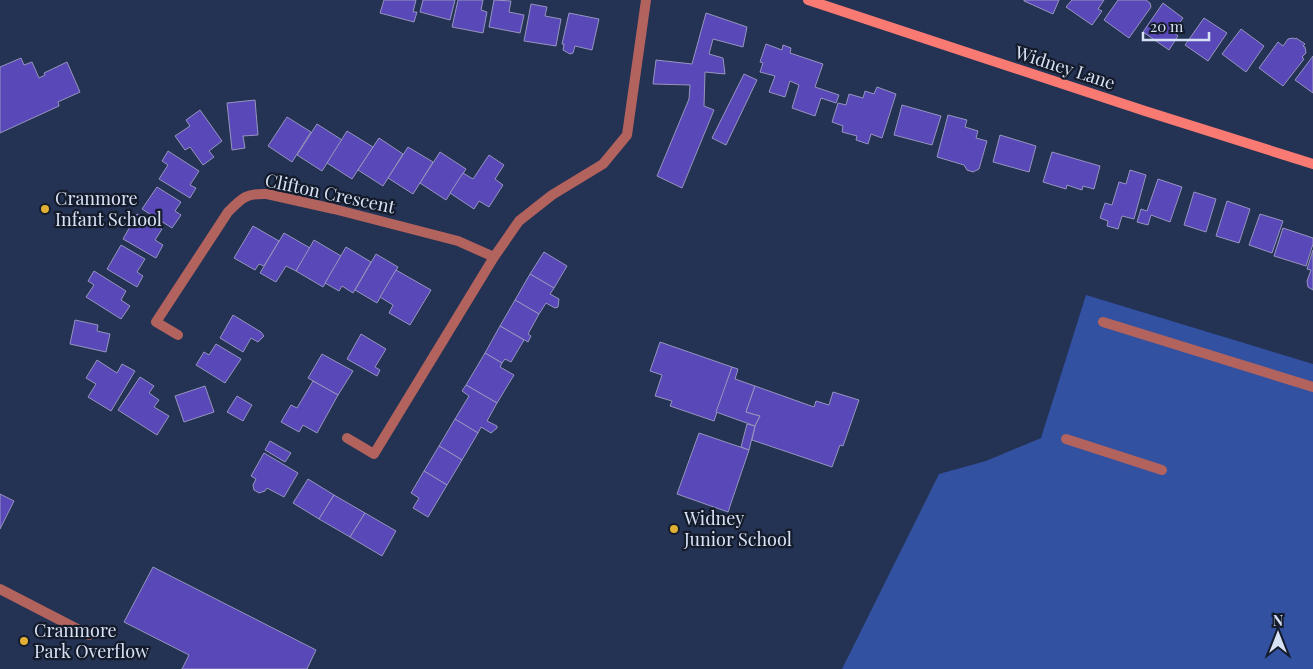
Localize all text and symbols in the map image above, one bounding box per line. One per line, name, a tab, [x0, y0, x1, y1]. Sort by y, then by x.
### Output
scale bar	[1143, 10, 1209, 42]
text: 20 m	[1150, 16, 1184, 36]
street label: Widney Lane	[1011, 39, 1118, 94]
street label: Clifton Crescent	[263, 168, 398, 219]
place label: Cranmore Infant School	[55, 186, 162, 231]
marker: Cranmore Infant School	[39, 203, 51, 215]
place label: Widney Junior School	[683, 506, 792, 551]
marker: Widney Junior School	[668, 523, 680, 535]
north arrow	[1253, 609, 1303, 659]
text: N	[1273, 611, 1283, 630]
place label: Cranmore Park Overflow	[34, 618, 149, 663]
marker: Cranmore Park Overflow	[18, 635, 30, 647]

